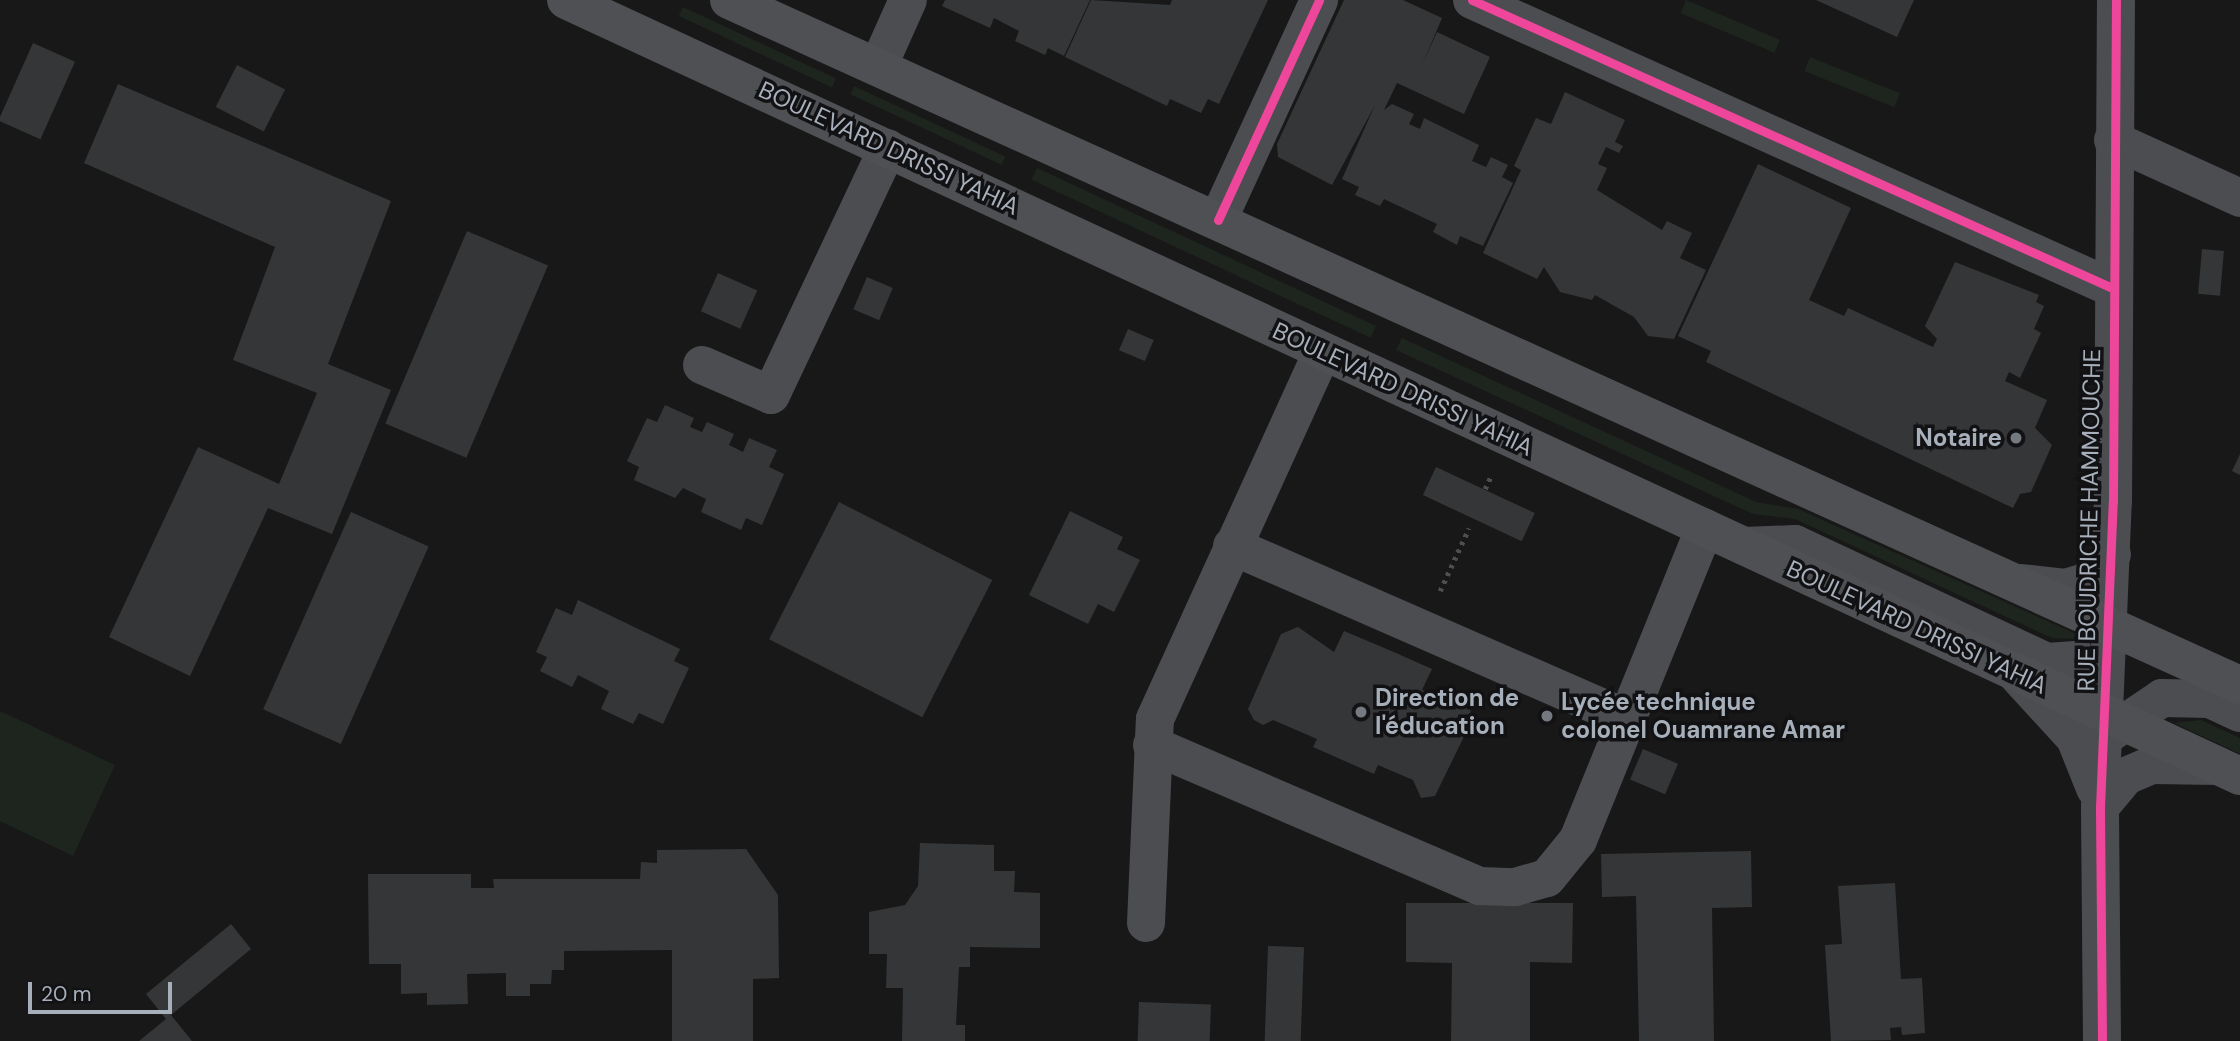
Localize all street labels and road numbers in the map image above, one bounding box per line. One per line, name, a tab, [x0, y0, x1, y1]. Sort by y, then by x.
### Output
street label: BOULEVARD DRISSI YAHIA	[754, 75, 1024, 221]
street label: BOULEVARD DRISSI YAHIA	[1268, 316, 1538, 462]
street label: RUE BOUDRICHE HAMMOUCHE	[2072, 348, 2106, 692]
street label: BOULEVARD DRISSI YAHIA	[1782, 554, 2052, 700]

